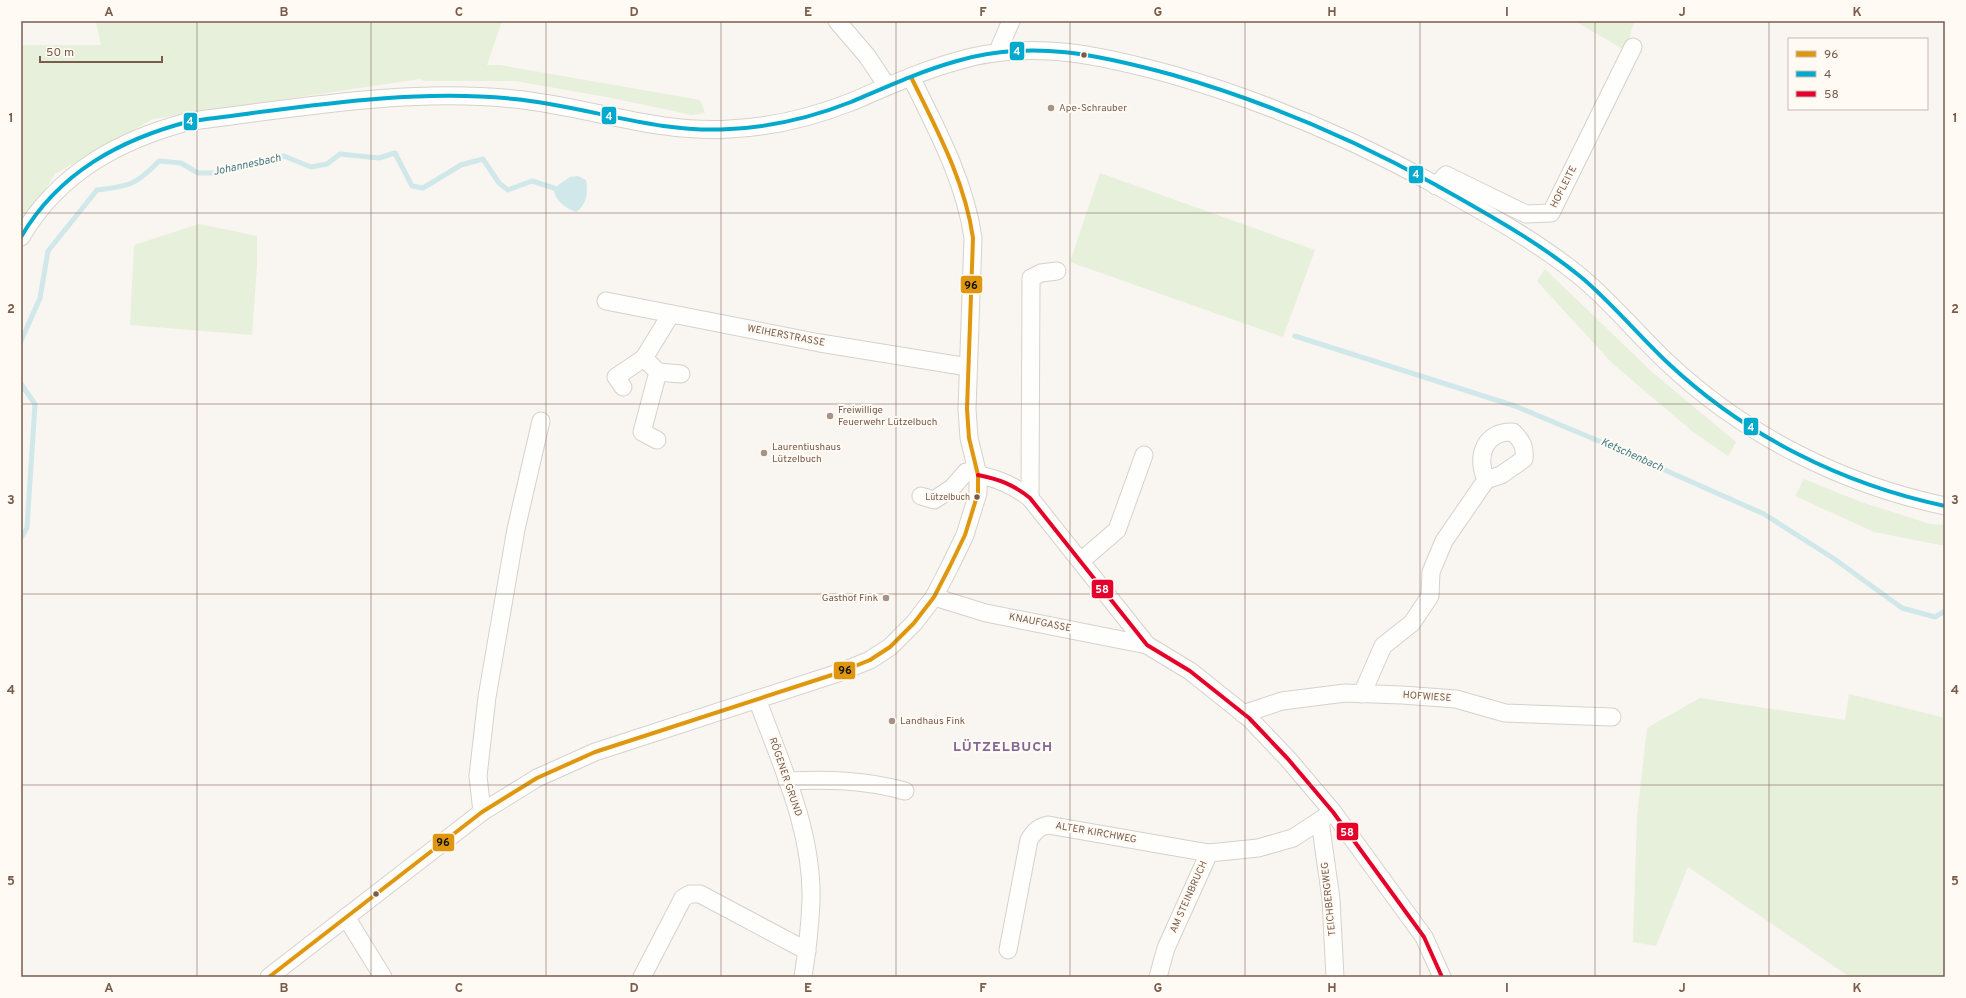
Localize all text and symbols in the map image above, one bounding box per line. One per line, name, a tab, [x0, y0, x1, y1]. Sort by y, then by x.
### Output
text: A	[104, 5, 114, 21]
text: B	[280, 5, 289, 21]
text: C	[455, 5, 463, 21]
text: D	[629, 5, 639, 21]
text: E	[804, 5, 812, 21]
text: F	[979, 5, 987, 21]
text: G	[1154, 5, 1163, 21]
text: H	[1327, 5, 1337, 21]
text: I	[1505, 5, 1509, 21]
text: J	[1678, 5, 1686, 21]
text: K	[1852, 5, 1862, 21]
scale bar	[40, 38, 162, 64]
legend	[1788, 38, 1928, 110]
line badge: 4	[1009, 41, 1025, 61]
text: 50 m	[46, 45, 74, 61]
text: 4	[1013, 45, 1021, 59]
text: 96	[1824, 47, 1838, 63]
unlabelled marker	[1079, 50, 1089, 60]
text: 4	[1824, 67, 1831, 83]
text: 58	[1824, 87, 1839, 103]
place label: Ape-Schrauber	[1059, 102, 1127, 115]
marker: Ape-Schrauber	[1046, 103, 1056, 113]
line badge: 4	[601, 106, 617, 125]
text: 4	[605, 110, 613, 124]
text: 1	[8, 111, 14, 127]
text: 1	[1952, 111, 1958, 127]
line badge: 4	[183, 112, 198, 131]
text: 4	[186, 115, 194, 129]
water label: Johannesbach	[212, 151, 282, 179]
street label: HOFLEITE	[1548, 164, 1580, 210]
line badge: 4	[1408, 165, 1424, 184]
text: 4	[1412, 168, 1420, 182]
line badge: 96	[960, 275, 983, 294]
text: 96	[964, 279, 978, 293]
text: 2	[7, 302, 15, 318]
text: 2	[1951, 302, 1959, 318]
street label: WEIHERSTRASSE	[746, 322, 826, 350]
place label: Freiwillige Feuerwehr Lützelbuch	[838, 404, 937, 429]
marker: Freiwillige Feuerwehr Lützelbuch	[825, 411, 835, 421]
line badge: 4	[1743, 417, 1759, 436]
text: 4	[1747, 421, 1755, 435]
water label: Ketschenbach	[1599, 435, 1665, 475]
place label: Laurentiushaus Lützelbuch	[772, 441, 841, 466]
marker: Laurentiushaus Lützelbuch	[759, 448, 769, 458]
place label: Lützelbuch	[925, 492, 970, 503]
marker: Lützelbuch	[972, 492, 982, 502]
text: 3	[7, 493, 15, 509]
text: 3	[1951, 493, 1959, 509]
line badge: 58	[1091, 579, 1114, 599]
text: 58	[1095, 583, 1109, 597]
place label: Gasthof Fink	[822, 592, 878, 605]
marker: Gasthof Fink	[881, 593, 891, 603]
street label: KNAUFGASSE	[1008, 611, 1072, 635]
line badge: 96	[833, 661, 856, 680]
text: 96	[838, 664, 852, 678]
text: 4	[7, 683, 15, 699]
text: 4	[1951, 683, 1959, 699]
street label: HOFWIESE	[1402, 689, 1452, 705]
place label: Landhaus Fink	[900, 715, 965, 728]
marker: Landhaus Fink	[887, 716, 897, 726]
street label: RÖGENER GRUND	[765, 736, 805, 818]
district label: LÜTZELBUCH	[953, 739, 1053, 756]
street label: ALTER KIRCHWEG	[1054, 819, 1138, 847]
line badge: 58	[1336, 822, 1359, 841]
text: 58	[1340, 826, 1354, 840]
line badge: 96	[432, 833, 455, 852]
text: 96	[436, 836, 450, 850]
street label: AM STEINBRUCH	[1167, 859, 1211, 935]
street label: TEICHBERGWEG	[1319, 861, 1339, 937]
text: 5	[7, 874, 15, 890]
text: 5	[1951, 874, 1959, 890]
unlabelled marker	[371, 889, 381, 899]
text: A	[104, 981, 114, 997]
text: B	[280, 981, 289, 997]
text: C	[455, 981, 463, 997]
text: D	[629, 981, 639, 997]
text: E	[804, 981, 812, 997]
text: F	[979, 981, 987, 997]
text: G	[1154, 981, 1163, 997]
text: H	[1327, 981, 1337, 997]
text: I	[1505, 981, 1509, 997]
text: J	[1678, 981, 1686, 997]
text: K	[1852, 981, 1862, 997]

